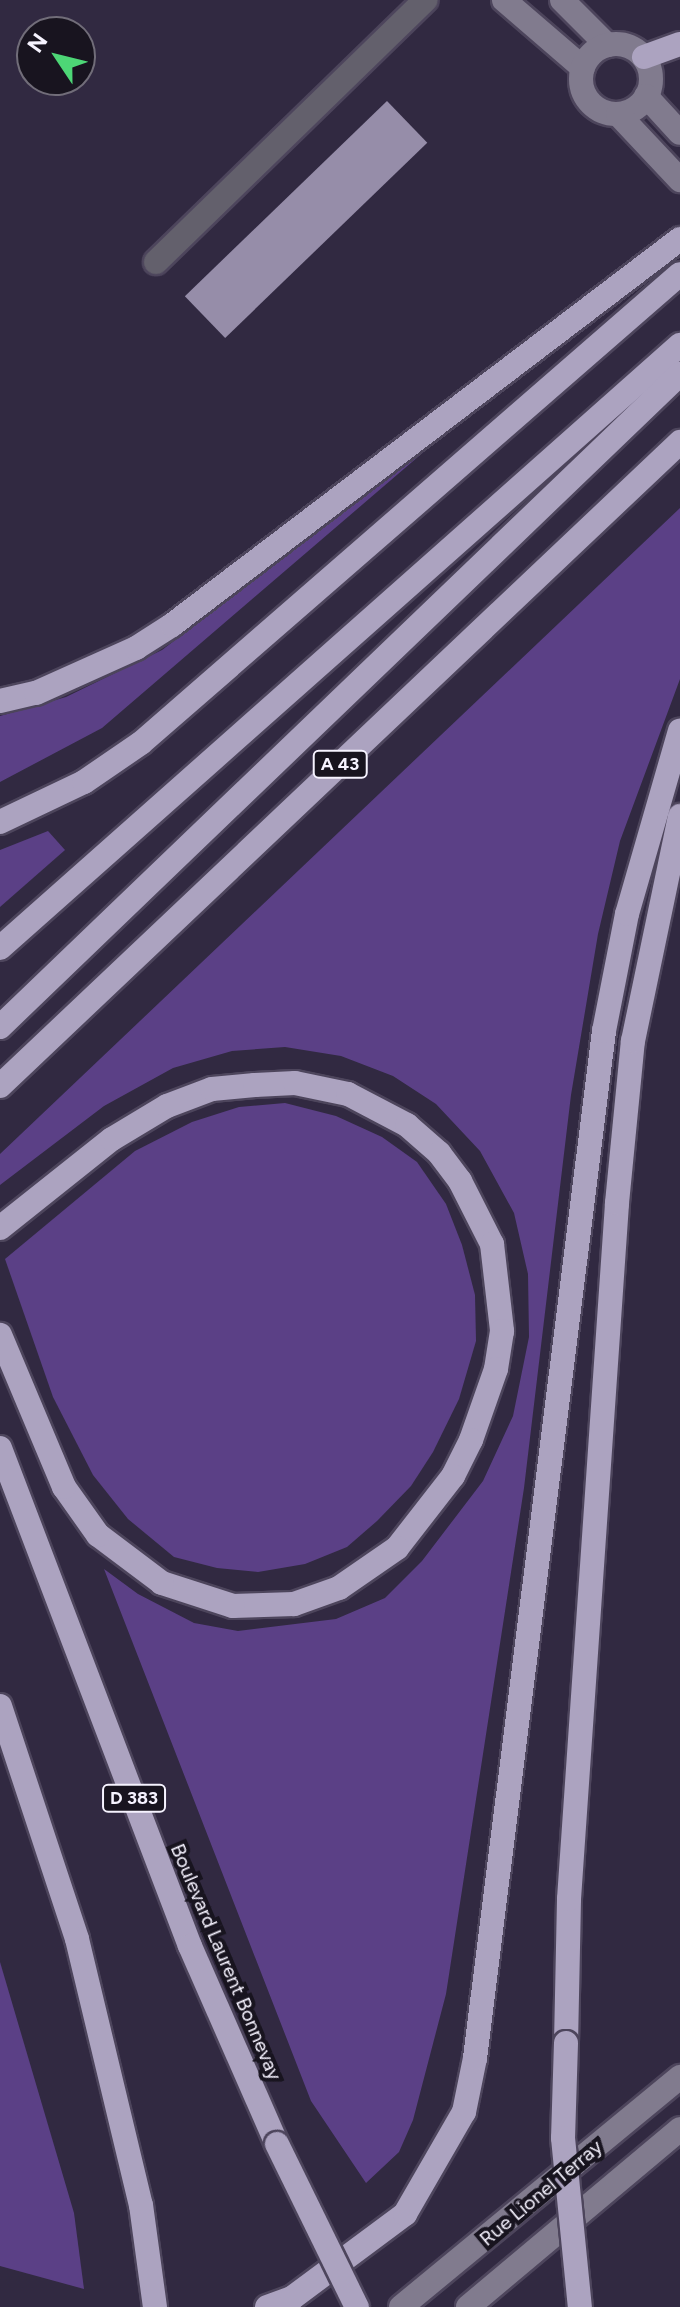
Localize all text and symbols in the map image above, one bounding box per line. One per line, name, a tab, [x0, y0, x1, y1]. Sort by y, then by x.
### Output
north arrow	[16, 16, 96, 96]
text: N	[22, 28, 54, 58]
road number: A 43	[312, 750, 368, 778]
road number: D 383	[102, 1784, 166, 1812]
street label: Boulevard Laurent Bonnevay	[165, 1840, 287, 2084]
street label: Rue Lionel Terray	[475, 2135, 607, 2251]

